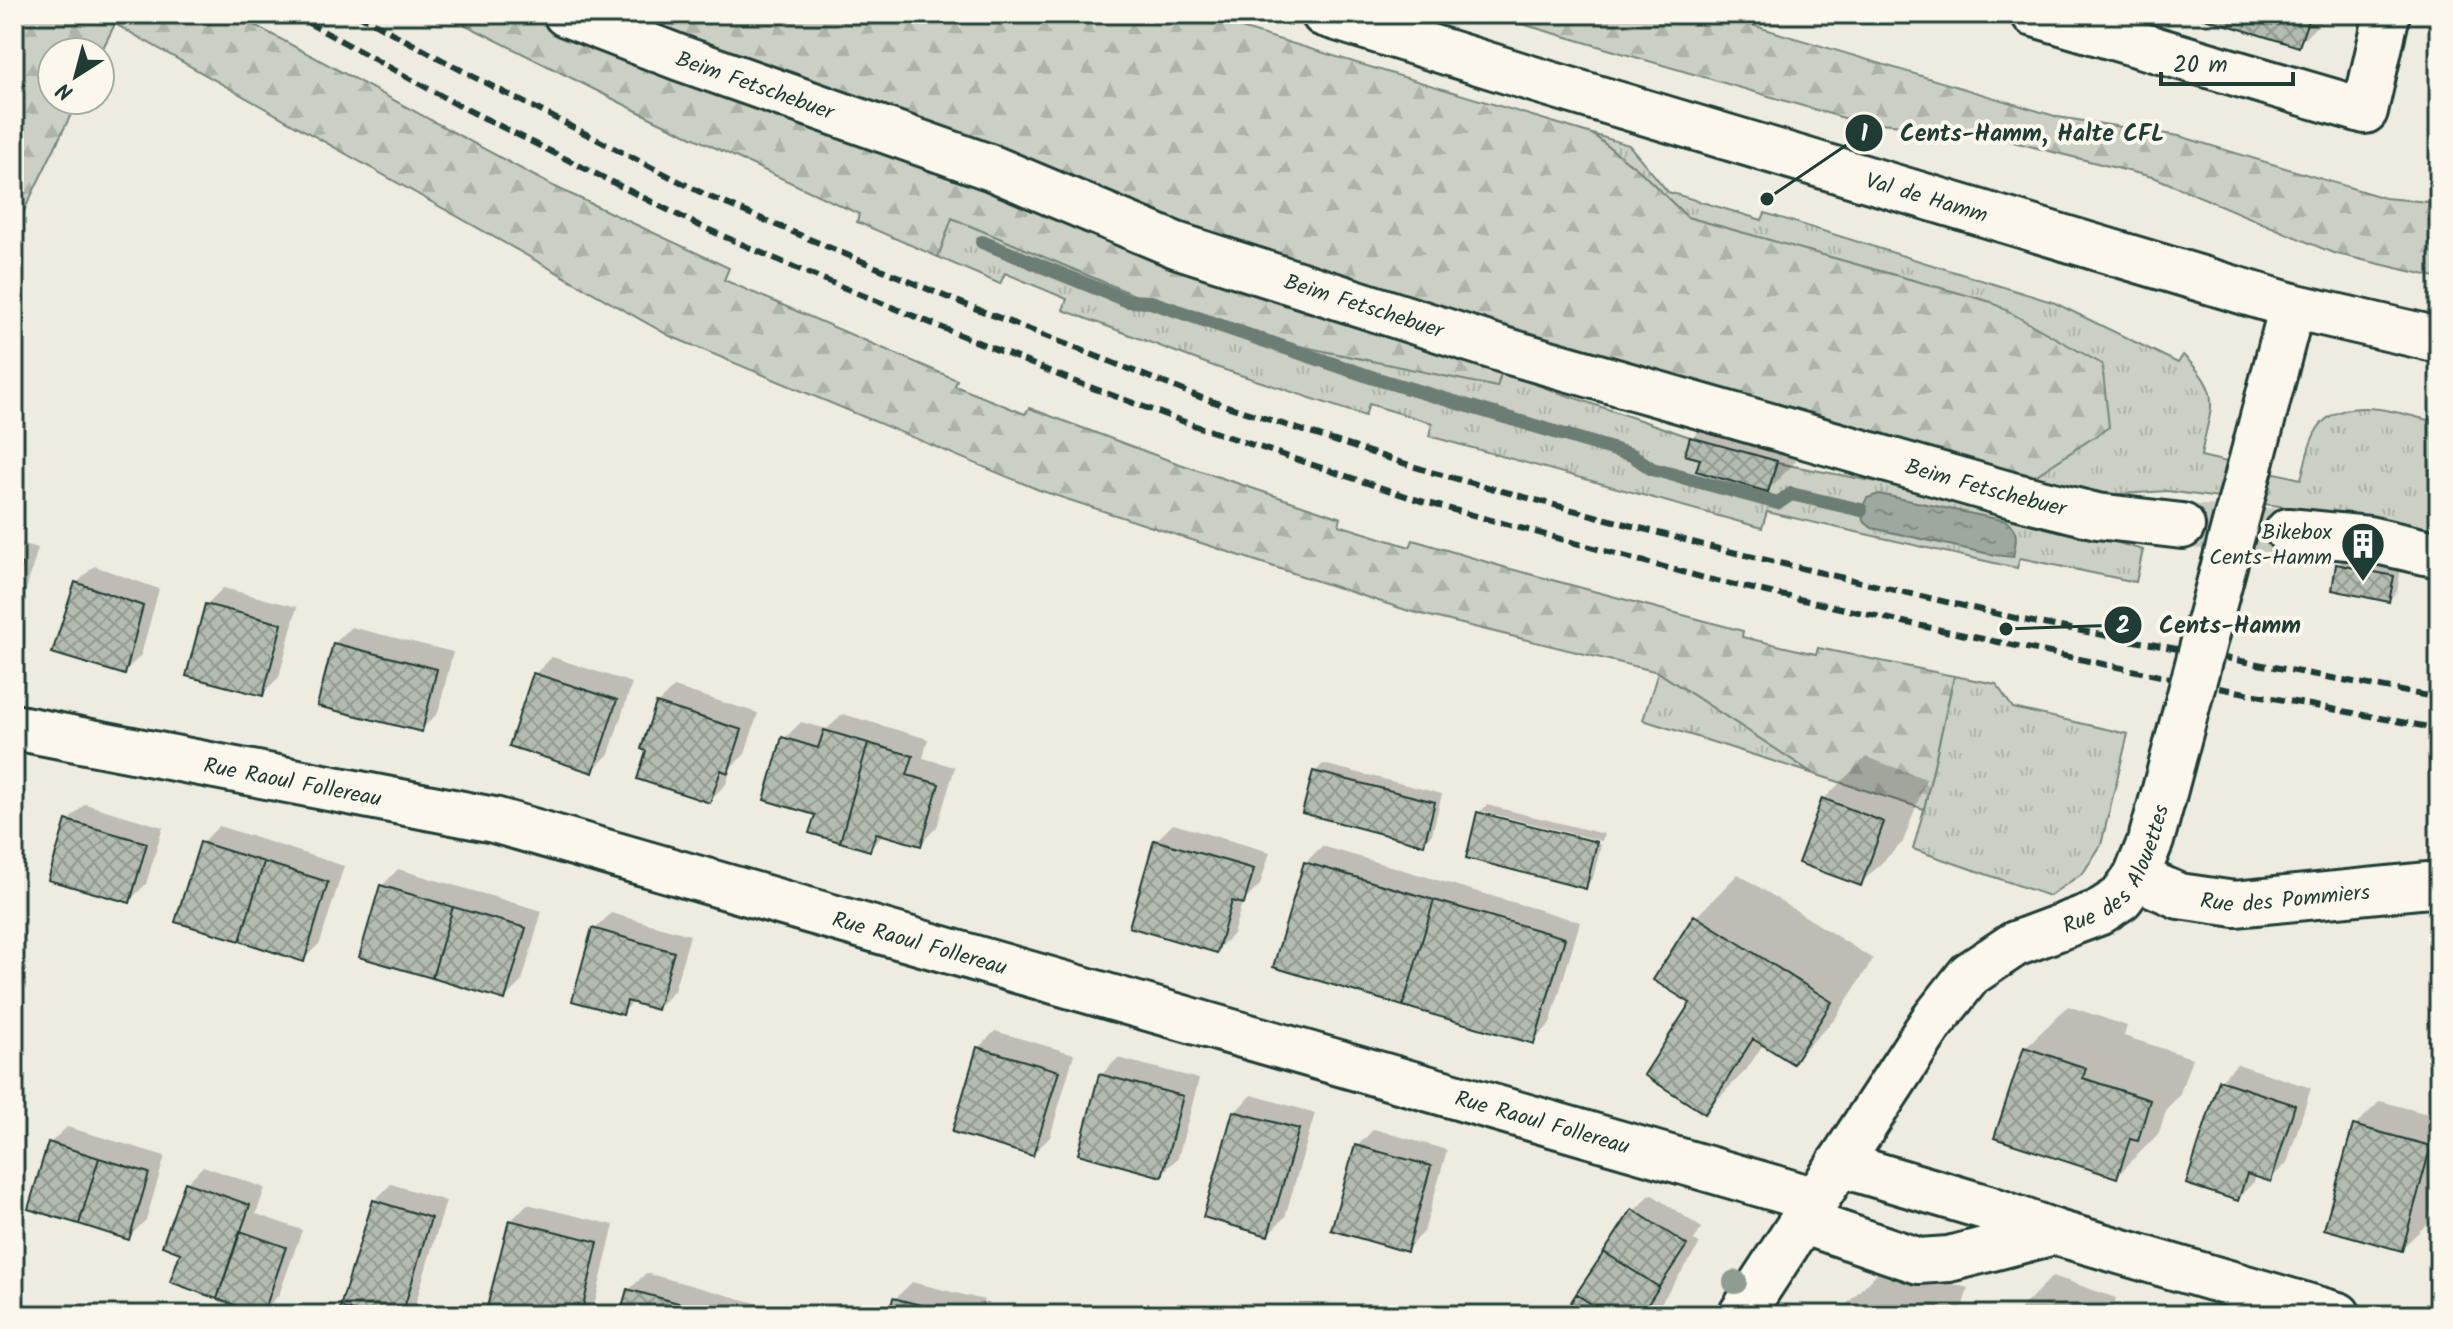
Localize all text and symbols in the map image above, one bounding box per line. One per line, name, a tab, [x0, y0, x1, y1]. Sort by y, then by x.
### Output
north arrow	[36, 36, 116, 116]
scale bar	[2161, 36, 2293, 86]
street label: Beim Fetschebuer	[670, 43, 840, 132]
text: 20 m	[2173, 46, 2228, 85]
text: N	[50, 72, 82, 108]
callout: Cents-Hamm, Halte CFL	[1844, 109, 2180, 157]
text: 1	[1860, 115, 1868, 154]
text: Cents-Hamm, Halte CFL	[1900, 115, 2164, 154]
street label: Val de Hamm	[1861, 164, 1992, 234]
street label: Beim Fetschebuer	[1279, 266, 1449, 350]
street label: Beim Fetschebuer	[1901, 451, 2071, 528]
place label: Bikebox Cents-Hamm	[2209, 516, 2333, 576]
building icon: Bikebox Cents-Hamm	[2339, 520, 2387, 583]
callout: Cents-Hamm	[2103, 601, 2317, 649]
text: 2	[2116, 607, 2130, 646]
text: Cents-Hamm	[2159, 607, 2301, 646]
street label: Rue Raoul Follereau	[200, 749, 385, 818]
street label: Rue des Alouettes	[2058, 800, 2180, 945]
street label: Rue des Pommiers	[2198, 876, 2372, 924]
street label: Rue Raoul Follereau	[828, 903, 1011, 987]
street label: Rue Raoul Follereau	[1450, 1082, 1634, 1166]

